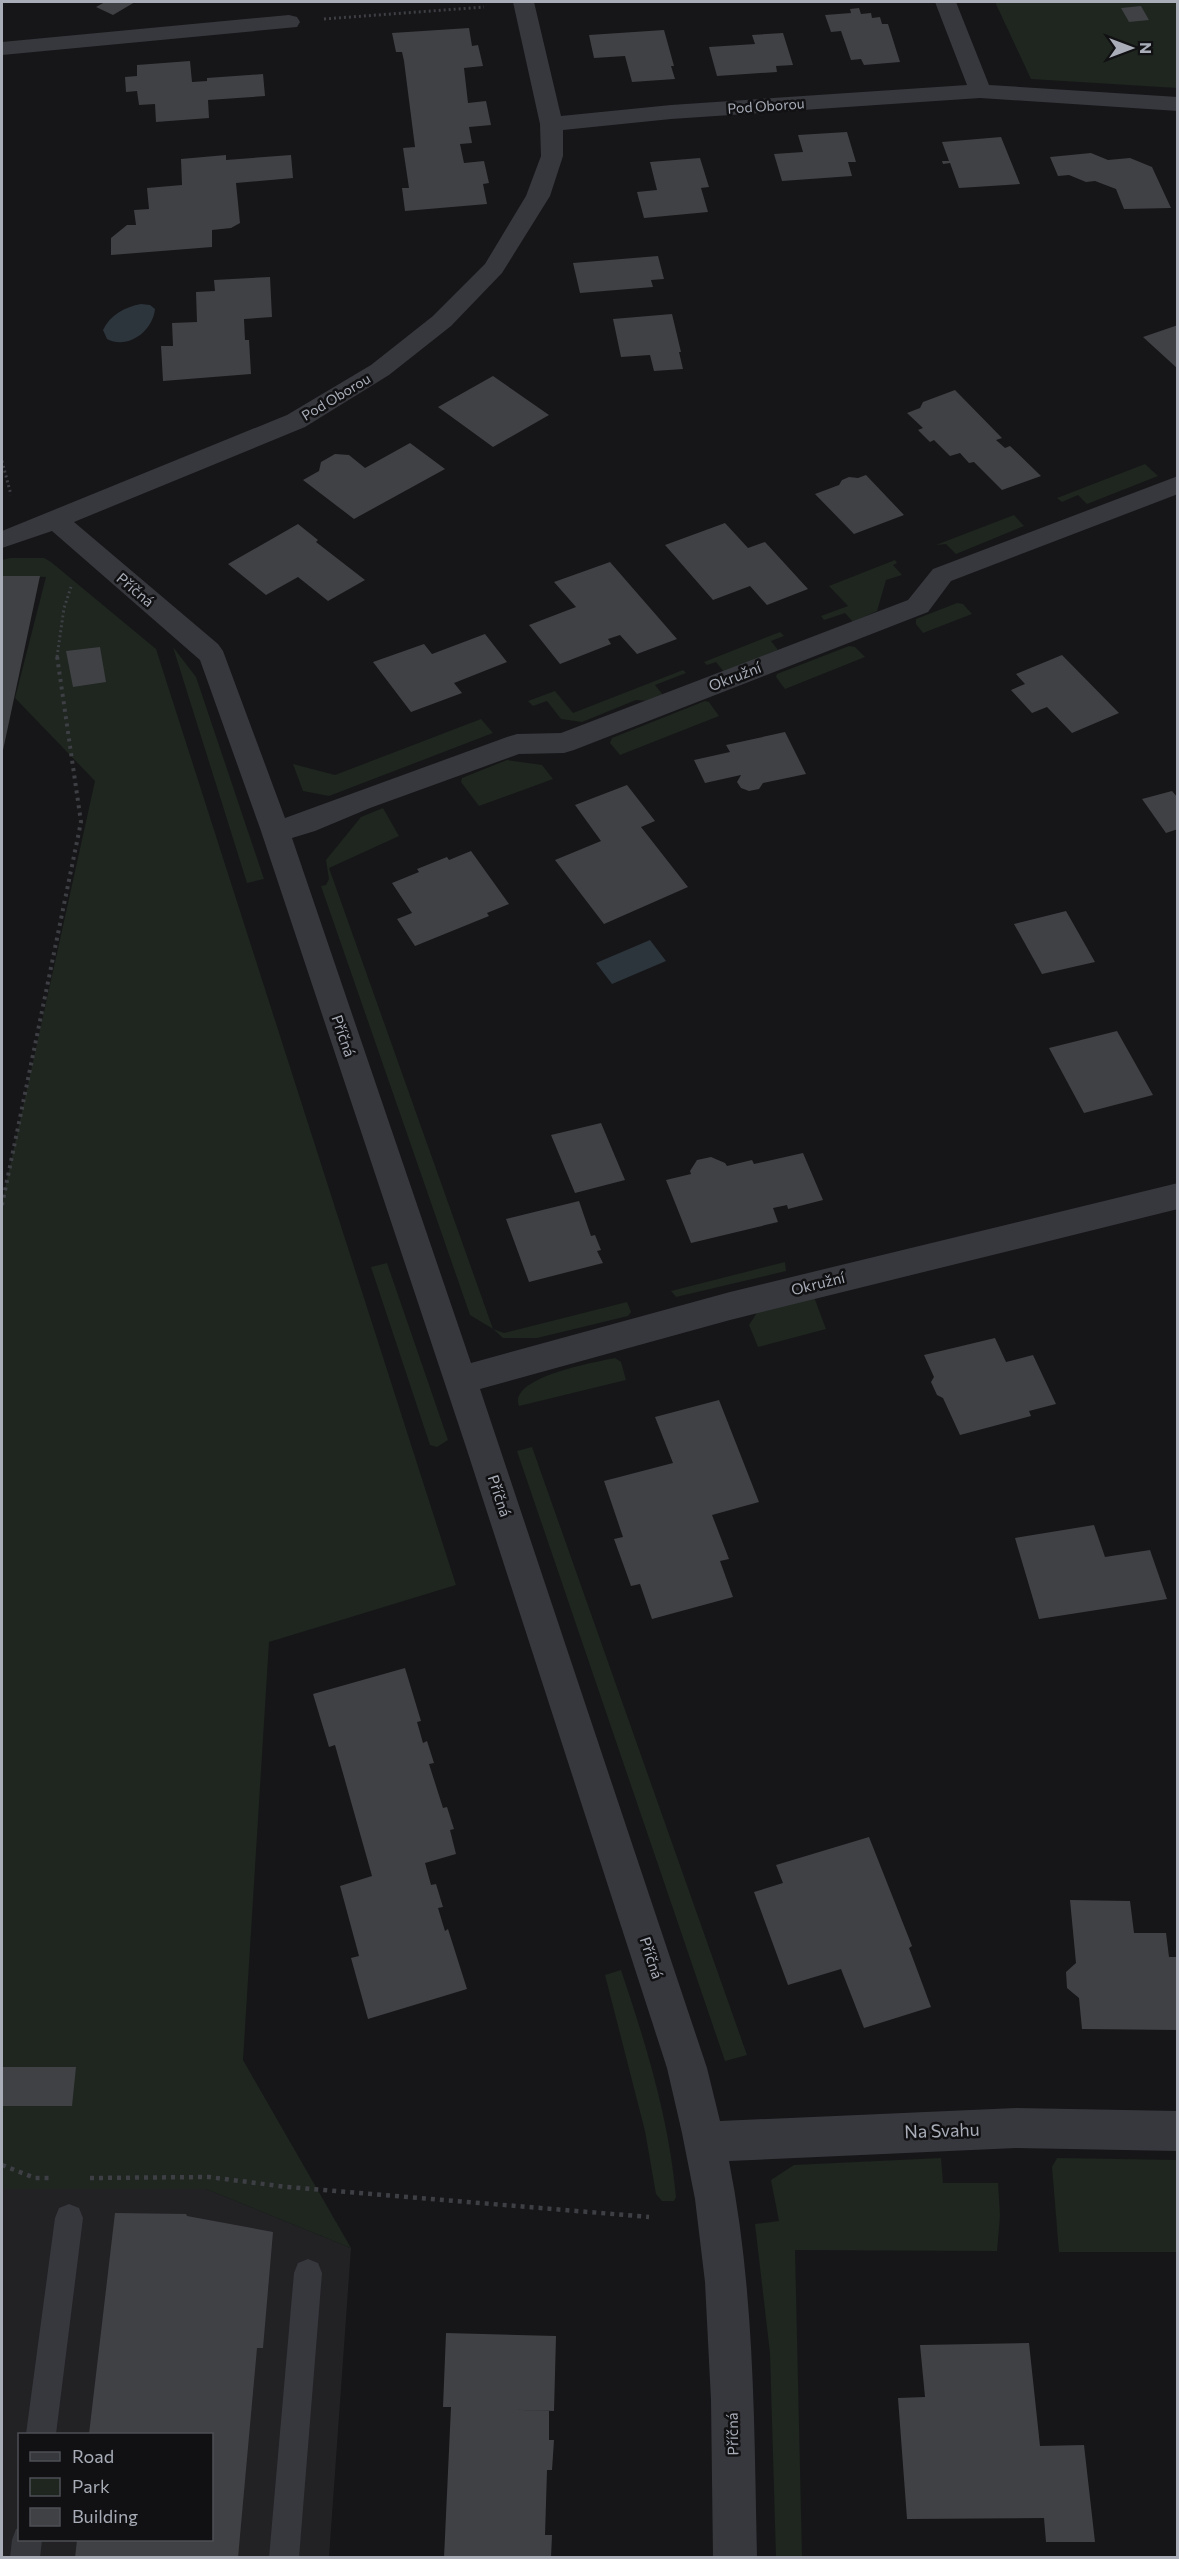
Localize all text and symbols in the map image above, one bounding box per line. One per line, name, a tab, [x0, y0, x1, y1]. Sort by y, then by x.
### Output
north arrow	[1101, 18, 1161, 78]
text: N	[1137, 42, 1156, 54]
street label: Pod Oborou	[727, 94, 805, 117]
street label: Pod Oborou	[298, 369, 373, 424]
street label: Příčná	[113, 568, 158, 610]
street label: Okružní	[706, 657, 764, 694]
street label: Příčná	[328, 1012, 359, 1059]
street label: Okružní	[789, 1267, 848, 1298]
street label: Příčná	[485, 1472, 515, 1519]
street label: Příčná	[637, 1934, 667, 1981]
street label: Na Svahu	[904, 2118, 980, 2142]
street label: Příčná	[723, 2412, 741, 2456]
legend	[18, 2433, 213, 2541]
text: Road	[72, 2445, 114, 2467]
text: Park	[72, 2475, 110, 2497]
text: Building	[72, 2505, 138, 2527]

